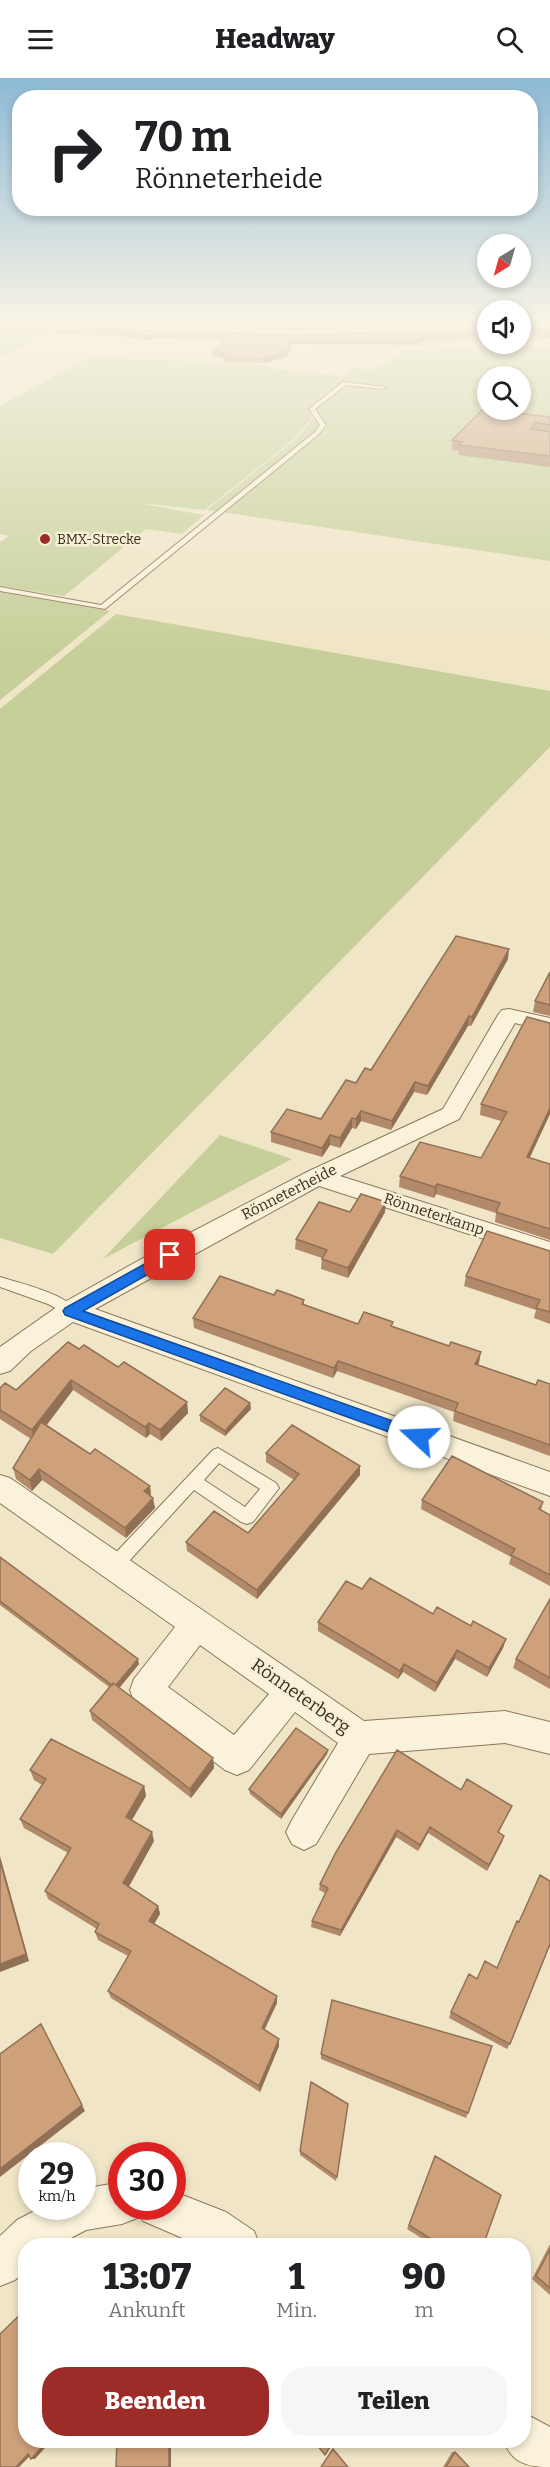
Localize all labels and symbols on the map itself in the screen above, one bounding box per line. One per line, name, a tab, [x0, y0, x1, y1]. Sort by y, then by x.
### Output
north arrow	[477, 234, 531, 288]
place label: BMX-Strecke	[57, 531, 141, 548]
marker: BMX-Strecke	[38, 532, 52, 546]
street label: Rönneterheide	[238, 1160, 340, 1224]
street label: Rönneterkamp	[381, 1189, 487, 1239]
pin	[144, 1229, 195, 1280]
position arrow	[387, 1405, 451, 1469]
street label: Rönneterberg	[247, 1654, 355, 1738]
speed limit sign: 30	[108, 2142, 186, 2220]

